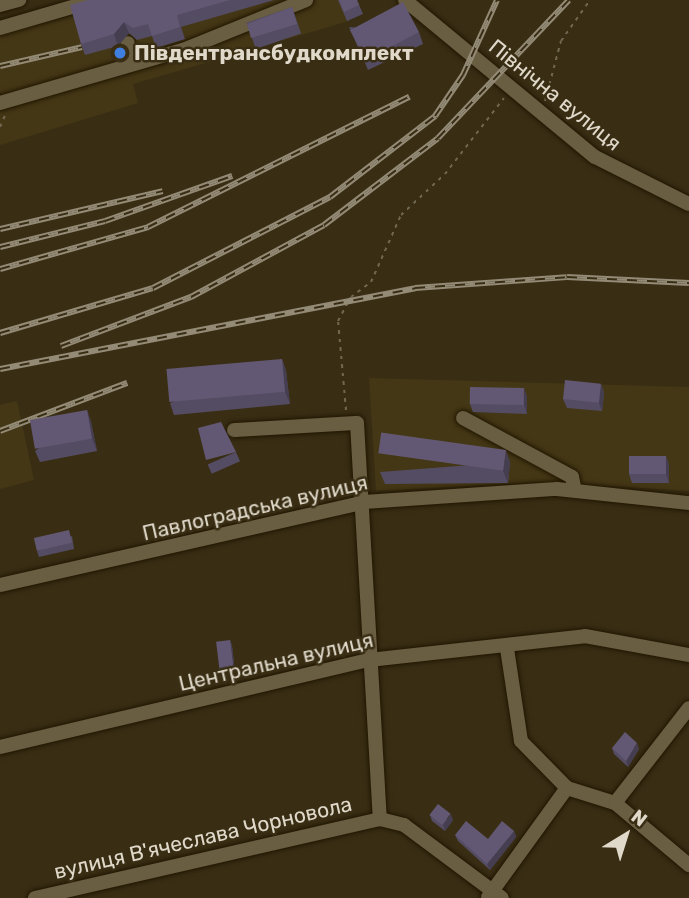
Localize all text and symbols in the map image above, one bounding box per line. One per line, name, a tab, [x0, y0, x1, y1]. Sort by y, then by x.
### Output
street label: Північна вулиця	[484, 34, 626, 156]
place label: Південтрансбудкомплект	[134, 40, 413, 66]
marker: Південтрансбудкомплект	[112, 45, 128, 61]
street label: Павлоградська вулиця	[140, 470, 370, 546]
street label: Центральна вулиця	[176, 627, 376, 697]
street label: вулиця В'ячеслава Чорновола	[52, 791, 354, 885]
north arrow	[591, 800, 661, 870]
text: N	[627, 805, 652, 831]

